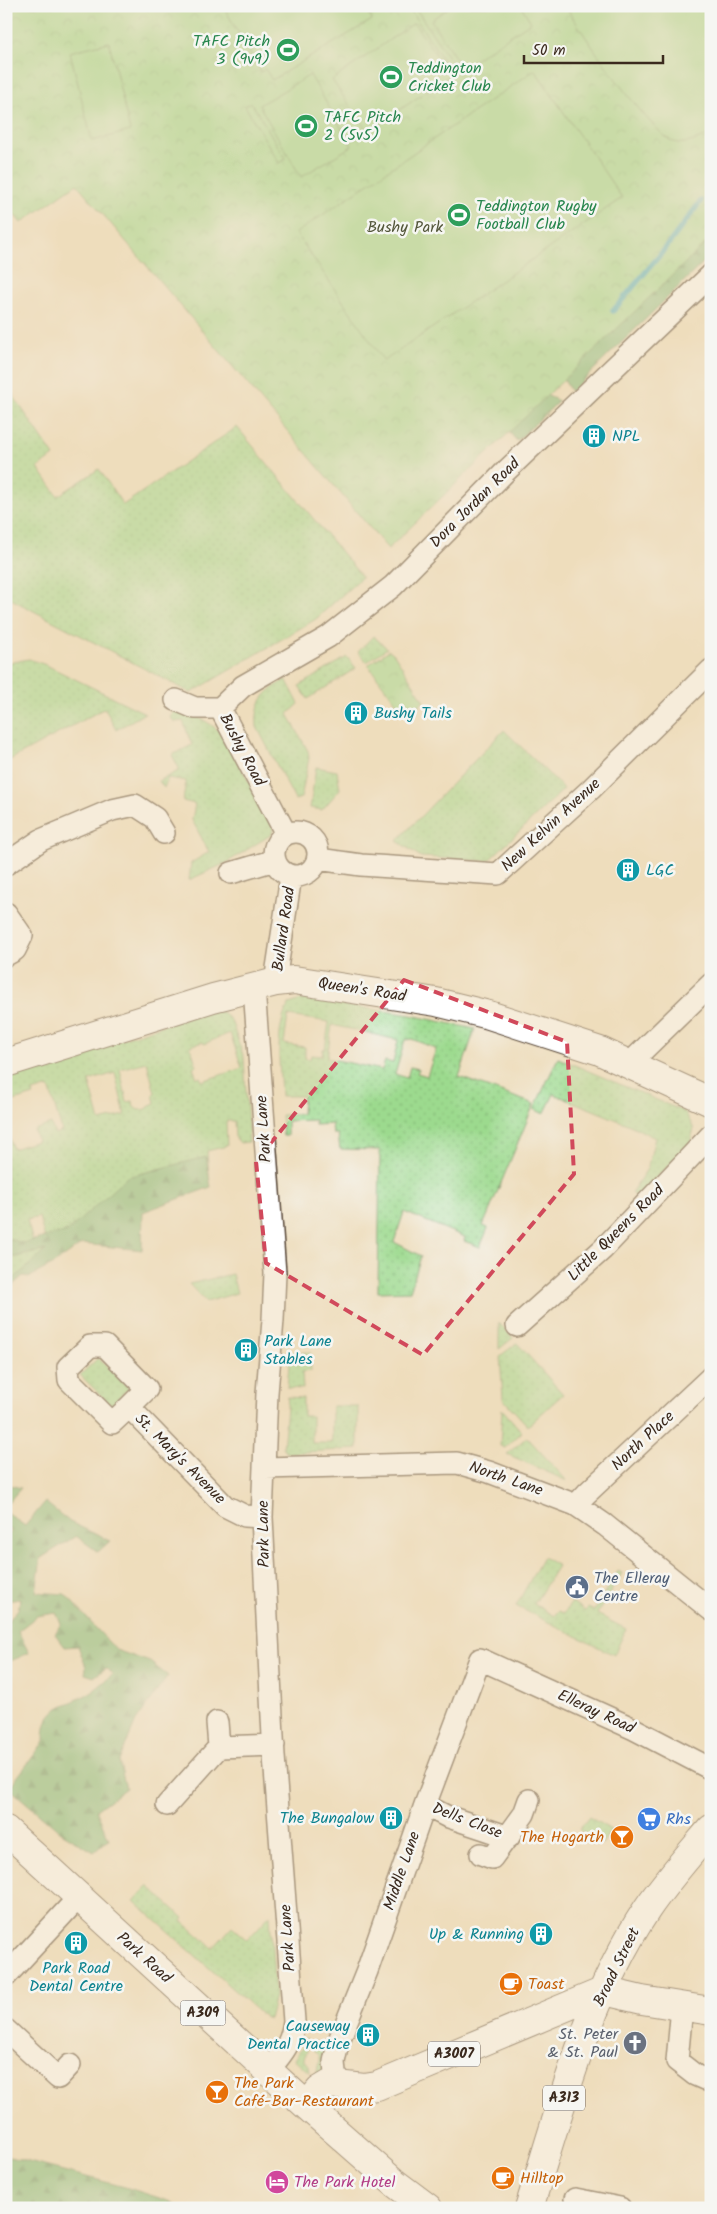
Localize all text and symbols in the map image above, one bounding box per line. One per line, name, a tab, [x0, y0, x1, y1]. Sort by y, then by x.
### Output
place label: TAFC Pitch 3 (9v9)	[193, 29, 270, 72]
scale bar	[524, 32, 663, 64]
sports icon: TAFC Pitch 3 (9v9)	[275, 37, 301, 63]
text: 50 m	[532, 39, 566, 63]
place label: Teddington Cricket Club	[408, 56, 491, 99]
sports icon: Teddington Cricket Club	[378, 64, 404, 90]
place label: TAFC Pitch 2 (5v5)	[324, 105, 401, 148]
sports icon: TAFC Pitch 2 (5v5)	[293, 113, 319, 139]
place label: Teddington Rugby Football Club	[476, 194, 597, 237]
sports icon: Teddington Rugby Football Club	[446, 202, 472, 228]
park label: Bushy Park	[367, 215, 444, 240]
building icon: NPL	[581, 423, 607, 449]
place label: NPL	[612, 424, 640, 449]
street label: Dora Jordan Road	[424, 451, 527, 554]
building icon: Bushy Tails	[343, 700, 369, 726]
place label: Bushy Tails	[374, 701, 452, 726]
street label: Bushy Road	[212, 709, 272, 792]
street label: New Kelvin Avenue	[496, 772, 606, 878]
building icon: LGC	[615, 857, 641, 883]
place label: LGC	[646, 858, 674, 883]
street label: Bullard Road	[266, 884, 302, 973]
street label: Queen's Road	[316, 971, 409, 1009]
street label: Park Lane	[249, 1095, 279, 1163]
street label: Little Queens Road	[562, 1178, 671, 1287]
place label: Park Lane Stables	[264, 1329, 331, 1372]
building icon: Park Lane Stables	[233, 1337, 259, 1363]
street label: North Place	[606, 1405, 680, 1477]
street label: St. Mary's Avenue	[129, 1408, 231, 1510]
street label: North Lane	[466, 1455, 546, 1503]
street label: Park Lane	[251, 1500, 277, 1568]
place label: The Elleray Centre	[594, 1566, 670, 1609]
public building icon: The Elleray Centre	[564, 1574, 590, 1600]
street label: Elleray Road	[553, 1683, 640, 1741]
street label: Dells Close	[428, 1796, 506, 1846]
building icon: The Bungalow	[378, 1805, 404, 1831]
place label: The Bungalow	[280, 1806, 374, 1831]
supermarket icon: Rhs	[636, 1806, 662, 1832]
place label: Rhs	[666, 1807, 691, 1832]
bar icon: The Hogarth	[609, 1824, 635, 1850]
place label: The Hogarth	[520, 1825, 604, 1850]
street label: Middle Lane	[377, 1828, 427, 1914]
street label: Park Lane	[273, 1904, 303, 1972]
building icon: Up & Running	[528, 1921, 554, 1947]
place label: Up & Running	[429, 1922, 524, 1947]
street label: Broad Street	[587, 1922, 647, 2011]
street label: Park Road	[111, 1926, 178, 1991]
building icon: Park Road Dental Centre	[63, 1930, 89, 1956]
place label: Park Road Dental Centre	[29, 1956, 123, 1999]
cafe icon: Toast	[498, 1971, 524, 1997]
place label: Toast	[528, 1972, 565, 1997]
road number: A309	[180, 2000, 226, 2026]
place label: Causeway Dental Practice	[247, 2014, 350, 2057]
building icon: Causeway Dental Practice	[355, 2022, 381, 2048]
place label: St. Peter & St. Paul	[548, 2022, 620, 2065]
church icon: St. Peter & St. Paul	[622, 2030, 648, 2056]
road number: A3007	[428, 2042, 480, 2066]
place label: The Park Café-Bar-Restaurant	[234, 2071, 375, 2114]
bar icon: The Park Café-Bar-Restaurant	[204, 2079, 230, 2105]
road number: A313	[543, 2086, 585, 2110]
cafe icon: Hilltop	[490, 2165, 516, 2191]
place label: Hilltop	[520, 2166, 564, 2191]
hotel icon: The Park Hotel	[264, 2169, 290, 2195]
place label: The Park Hotel	[294, 2170, 396, 2195]

